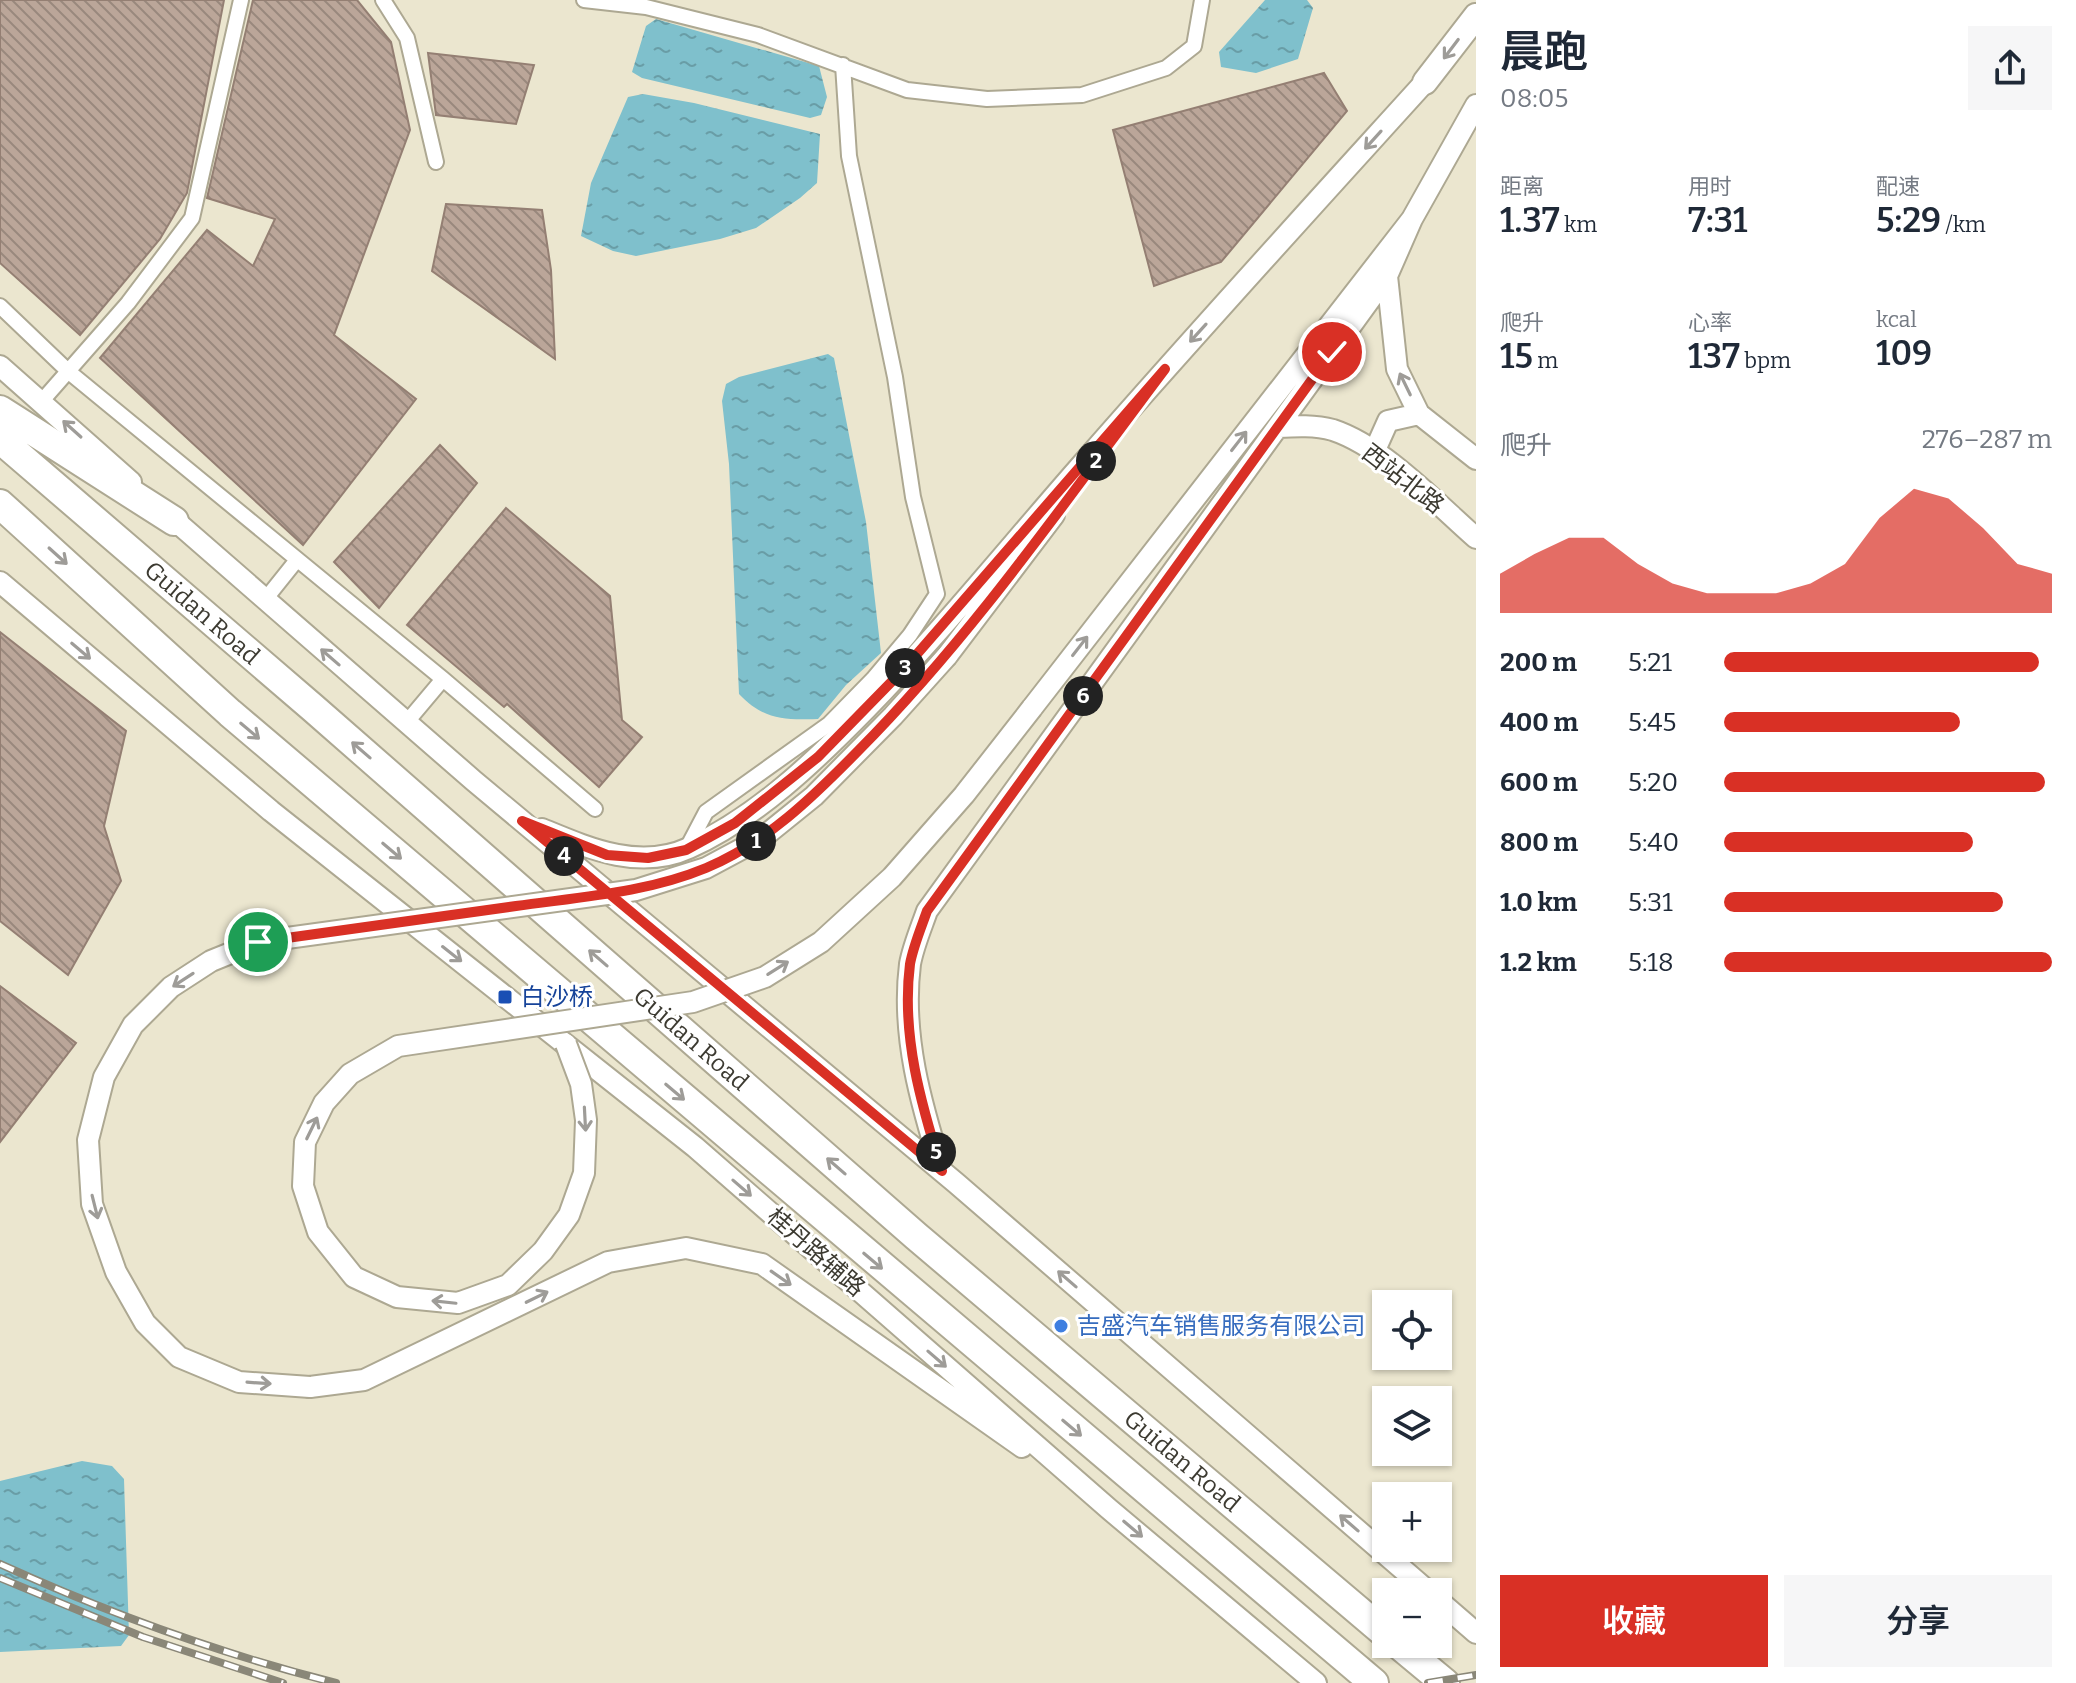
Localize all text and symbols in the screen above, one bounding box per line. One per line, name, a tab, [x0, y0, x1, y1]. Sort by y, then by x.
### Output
text: 晨跑	[1500, 26, 1588, 79]
button: share	[1968, 26, 2052, 110]
one-way arrow	[1442, 38, 1459, 59]
text: 08:05	[1500, 83, 1568, 114]
one-way arrow	[1363, 130, 1382, 150]
text: 距离	[1500, 173, 1544, 200]
text: 用时	[1688, 173, 1732, 200]
text: 配速	[1876, 173, 1920, 200]
text: 1.37	[1500, 200, 1560, 241]
text: 7:31	[1688, 200, 1747, 241]
text: 5:29	[1876, 200, 1941, 241]
text: km	[1560, 211, 1597, 238]
text: /km	[1941, 211, 1986, 238]
text: kcal	[1876, 306, 1917, 333]
text: 爬升	[1500, 309, 1544, 336]
text: 心率	[1688, 309, 1732, 336]
pin	[1298, 318, 1366, 386]
one-way arrow	[1189, 322, 1207, 342]
icon: check	[1310, 330, 1354, 374]
text: 109	[1876, 333, 1932, 374]
text: 15	[1500, 336, 1533, 377]
text: 137	[1688, 336, 1740, 377]
text: m	[1533, 347, 1558, 374]
text: bpm	[1740, 347, 1791, 374]
one-way arrow	[1397, 372, 1412, 396]
one-way arrow	[62, 421, 82, 439]
text: 276–287 m	[1922, 424, 2052, 455]
text: 爬升	[1500, 430, 1552, 461]
one-way arrow	[1231, 431, 1248, 452]
street label: 西站北路	[1357, 438, 1449, 520]
pin: 2	[1076, 441, 1116, 481]
text: 2	[1090, 447, 1102, 474]
one-way arrow	[47, 547, 67, 565]
street label: Guidan Road	[139, 556, 265, 670]
one-way arrow	[1071, 636, 1088, 657]
one-way arrow	[70, 642, 91, 660]
text: 200 m	[1500, 647, 1577, 678]
text: 5:21	[1628, 647, 1672, 678]
one-way arrow	[320, 648, 340, 666]
pin: 3	[885, 648, 925, 688]
text: 3	[899, 654, 911, 681]
pin: 6	[1063, 676, 1103, 716]
text: 6	[1076, 682, 1090, 709]
text: 400 m	[1500, 707, 1578, 738]
text: 5:45	[1628, 707, 1676, 738]
one-way arrow	[240, 722, 260, 740]
one-way arrow	[351, 741, 371, 759]
text: 600 m	[1500, 767, 1578, 798]
text: 5:20	[1628, 767, 1678, 798]
pin: 1	[736, 821, 776, 861]
text: 1	[751, 827, 761, 854]
text: 800 m	[1500, 827, 1578, 858]
text: 5:40	[1628, 827, 1679, 858]
pin: 4	[544, 836, 584, 876]
one-way arrow	[381, 841, 402, 859]
text: 4	[557, 842, 571, 869]
text: 1.0 km	[1500, 887, 1577, 918]
text: 5:31	[1628, 887, 1673, 918]
pin	[224, 908, 292, 976]
icon: arrive	[236, 920, 280, 964]
one-way arrow	[441, 945, 462, 963]
text: 1.2 km	[1500, 947, 1577, 978]
text: 5:18	[1628, 947, 1674, 978]
one-way arrow	[589, 949, 609, 967]
one-way arrow	[766, 960, 789, 976]
one-way arrow	[173, 971, 195, 988]
street label: Guidan Road	[628, 982, 754, 1096]
place label: 白沙桥	[521, 983, 593, 1011]
marker: 白沙桥	[496, 988, 514, 1006]
one-way arrow	[664, 1083, 685, 1101]
one-way arrow	[578, 1105, 593, 1132]
one-way arrow	[305, 1116, 320, 1140]
pin: 5	[916, 1132, 956, 1172]
text: 5	[930, 1138, 942, 1165]
one-way arrow	[827, 1157, 847, 1175]
one-way arrow	[731, 1178, 751, 1196]
one-way arrow	[88, 1193, 103, 1219]
street label: 桂丹路辅路	[762, 1202, 870, 1302]
one-way arrow	[862, 1252, 882, 1270]
one-way arrow	[770, 1270, 792, 1286]
one-way arrow	[1058, 1271, 1078, 1289]
one-way arrow	[524, 1289, 548, 1304]
map controls	[1372, 1290, 1452, 1658]
button: locate	[1372, 1290, 1452, 1370]
one-way arrow	[431, 1294, 458, 1309]
place label: 吉盛汽车销售服务有限公司	[1077, 1312, 1365, 1340]
marker: 吉盛汽车销售服务有限公司	[1052, 1317, 1070, 1335]
one-way arrow	[927, 1349, 947, 1367]
one-way arrow	[245, 1376, 272, 1391]
button: layers	[1372, 1386, 1452, 1466]
street label: Guidan Road	[1118, 1404, 1246, 1518]
one-way arrow	[1061, 1419, 1081, 1437]
button: +	[1372, 1482, 1452, 1562]
one-way arrow	[1339, 1514, 1359, 1532]
one-way arrow	[1123, 1520, 1143, 1538]
button: 收藏	[1500, 1575, 1768, 1667]
button: 分享	[1784, 1575, 2052, 1667]
button: −	[1372, 1578, 1452, 1658]

